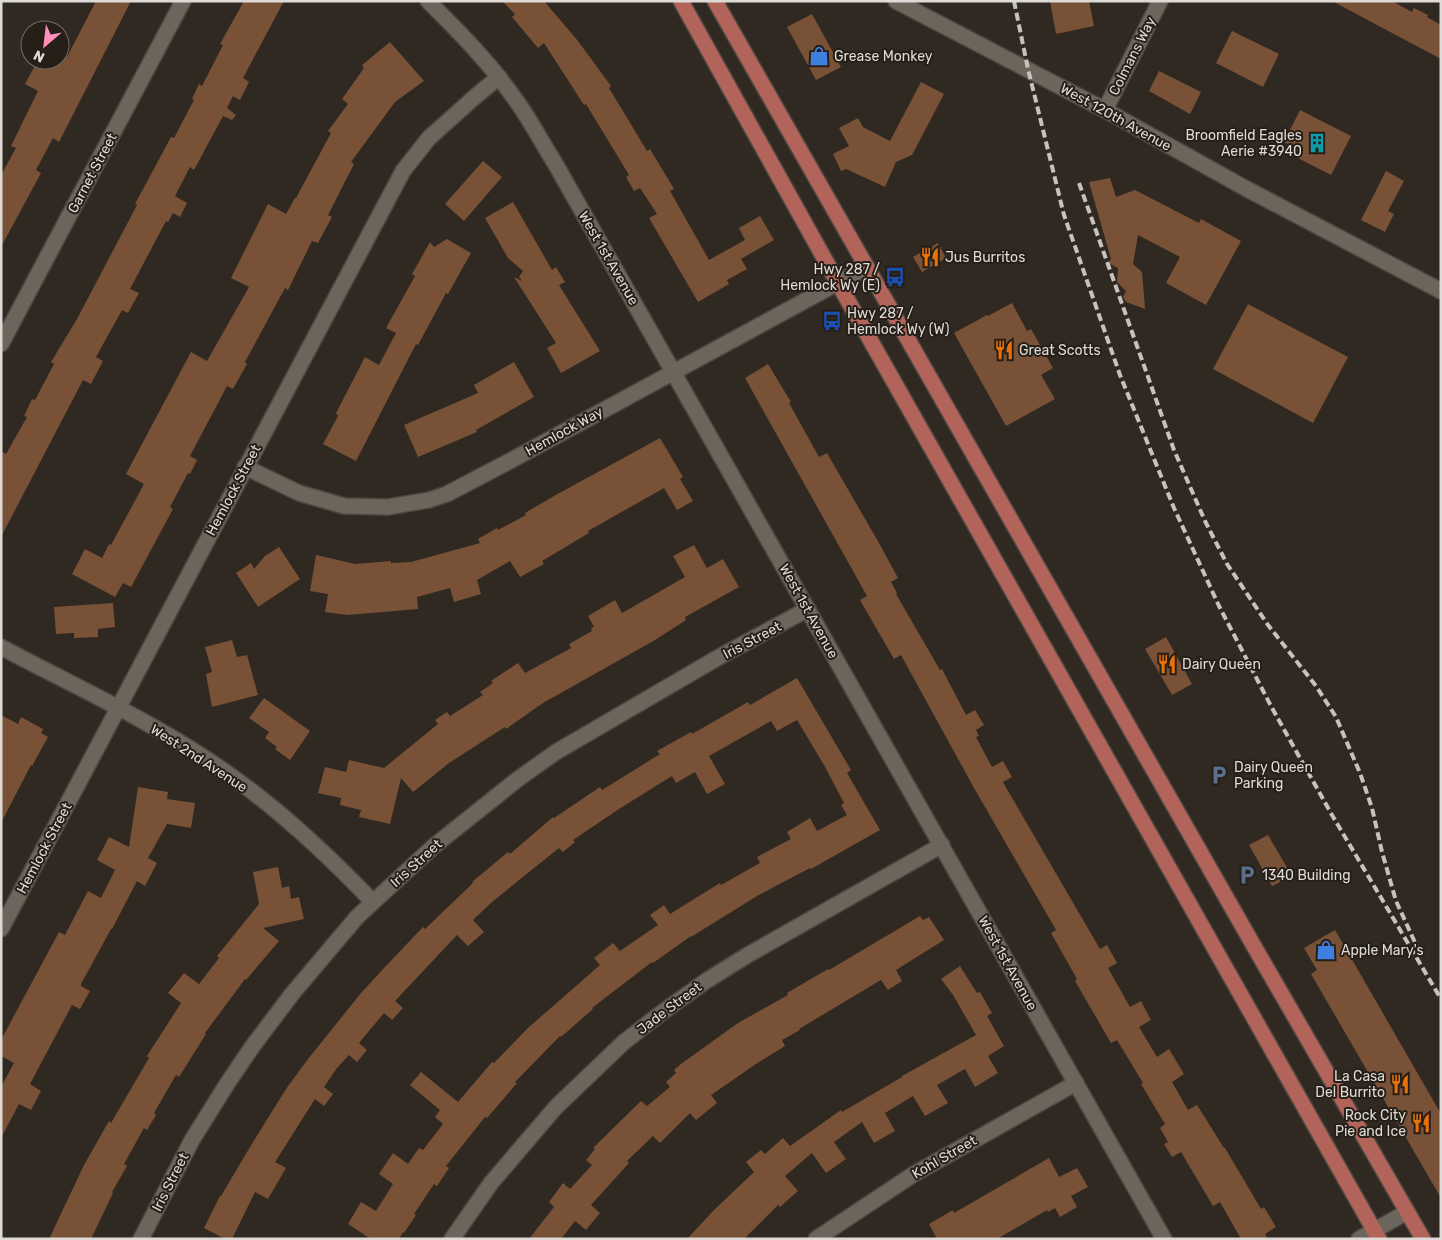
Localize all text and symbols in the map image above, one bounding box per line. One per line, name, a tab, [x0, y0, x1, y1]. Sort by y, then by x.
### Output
street label: Colmans Way	[1105, 14, 1160, 98]
north arrow	[20, 20, 70, 70]
shop icon: Grease Monkey	[808, 45, 830, 67]
text: N	[31, 46, 48, 66]
place label: Grease Monkey	[834, 48, 933, 65]
street label: West 120th Avenue	[1057, 80, 1174, 155]
place label: Broomfield Eagles Aerie #3940	[1185, 127, 1302, 160]
street label: Garnet Street	[64, 130, 121, 216]
building icon: Broomfield Eagles Aerie #3940	[1306, 132, 1328, 154]
street label: West 1st Avenue	[575, 208, 642, 308]
restaurant icon: Jus Burritos	[919, 246, 941, 268]
place label: Jus Burritos	[945, 249, 1025, 266]
place label: Hwy 287 / Hemlock Wy (E)	[780, 261, 880, 294]
bus stop icon: Hwy 287 / Hemlock Wy (E)	[884, 266, 906, 288]
place label: Hwy 287 / Hemlock Wy (W)	[847, 305, 949, 338]
bus stop icon: Hwy 287 / Hemlock Wy (W)	[821, 310, 843, 332]
restaurant icon: Great Scotts	[993, 339, 1015, 361]
place label: Great Scotts	[1019, 342, 1101, 359]
street label: Hemlock Way	[523, 403, 606, 460]
street label: Hemlock Street	[202, 441, 265, 539]
street label: West 1st Avenue	[776, 561, 842, 662]
street label: Iris Street	[720, 618, 785, 663]
restaurant icon: Dairy Queen	[1156, 653, 1178, 675]
place label: Dairy Queen	[1182, 656, 1261, 673]
street label: West 2nd Avenue	[147, 721, 250, 796]
place label: Dairy Queen Parking	[1234, 759, 1313, 792]
parking icon: Dairy Queen Parking	[1208, 764, 1230, 786]
street label: Hemlock Street	[13, 799, 76, 897]
street label: Iris Street	[387, 835, 446, 891]
parking icon: 1340 Building	[1236, 864, 1258, 886]
place label: 1340 Building	[1262, 867, 1351, 884]
street label: West 1st Avenue	[975, 913, 1041, 1014]
shop icon: Apple Mary's	[1315, 939, 1337, 961]
place label: Apple Mary's	[1341, 942, 1424, 959]
street label: Jade Street	[634, 978, 705, 1038]
place label: La Casa Del Burrito	[1315, 1068, 1385, 1101]
restaurant icon: La Casa Del Burrito	[1389, 1073, 1411, 1095]
place label: Rock City Pie and Ice	[1335, 1107, 1406, 1140]
restaurant icon: Rock City Pie and Ice	[1410, 1112, 1432, 1134]
street label: Kohl Street	[909, 1132, 980, 1183]
street label: Iris Street	[148, 1150, 193, 1214]

